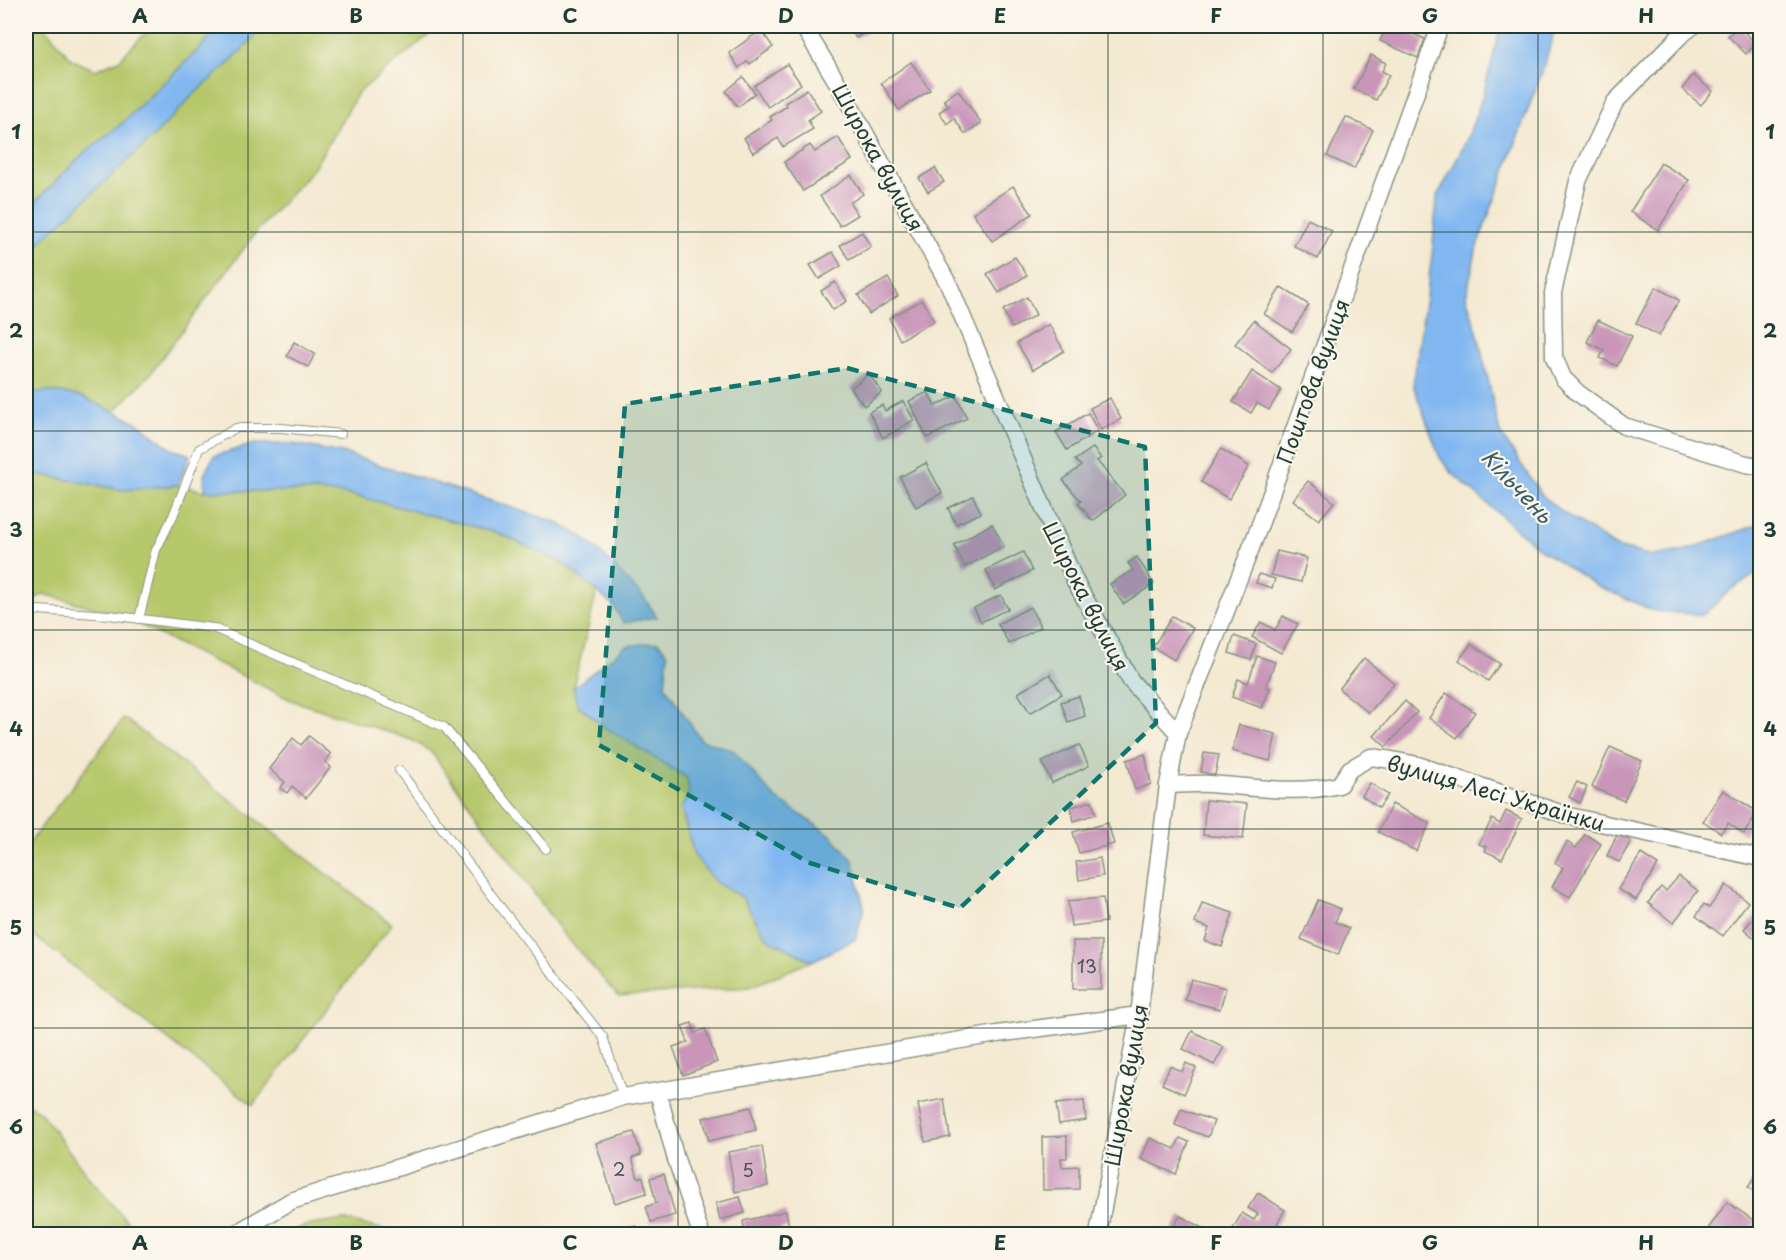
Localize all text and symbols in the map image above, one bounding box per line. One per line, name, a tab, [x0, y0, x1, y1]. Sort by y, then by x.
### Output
text: A	[132, 0, 148, 30]
text: B	[349, 0, 363, 30]
text: C	[562, 0, 578, 30]
text: D	[778, 0, 794, 30]
text: E	[994, 0, 1006, 30]
text: F	[1210, 0, 1222, 30]
text: G	[1422, 0, 1438, 30]
text: H	[1638, 0, 1654, 30]
street label: Широка вулиця	[825, 78, 933, 236]
text: 1	[11, 116, 21, 146]
text: 1	[1765, 116, 1775, 146]
street label: Поштова вулиця	[1267, 294, 1357, 468]
text: 2	[9, 315, 23, 345]
text: 2	[1763, 315, 1777, 345]
water label: Кільчень	[1475, 440, 1563, 531]
text: 3	[9, 514, 23, 544]
text: 3	[1763, 514, 1777, 544]
street label: Широка вулиця	[1036, 516, 1138, 676]
text: 4	[9, 713, 23, 743]
text: 4	[1763, 713, 1777, 743]
street label: вулиця Лесі Українки	[1383, 746, 1609, 838]
text: 5	[10, 912, 22, 942]
text: 5	[1764, 912, 1776, 942]
house number: 13	[1077, 952, 1097, 979]
street label: Широка вулиця	[1095, 1001, 1155, 1169]
text: 6	[9, 1111, 23, 1141]
text: 6	[1763, 1111, 1777, 1141]
house number: 2	[613, 1155, 625, 1182]
house number: 5	[742, 1156, 754, 1183]
text: A	[132, 1227, 148, 1257]
text: B	[349, 1227, 363, 1257]
text: C	[562, 1227, 578, 1257]
text: D	[778, 1227, 794, 1257]
text: E	[994, 1227, 1006, 1257]
text: F	[1210, 1227, 1222, 1257]
text: G	[1422, 1227, 1438, 1257]
text: H	[1638, 1227, 1654, 1257]

